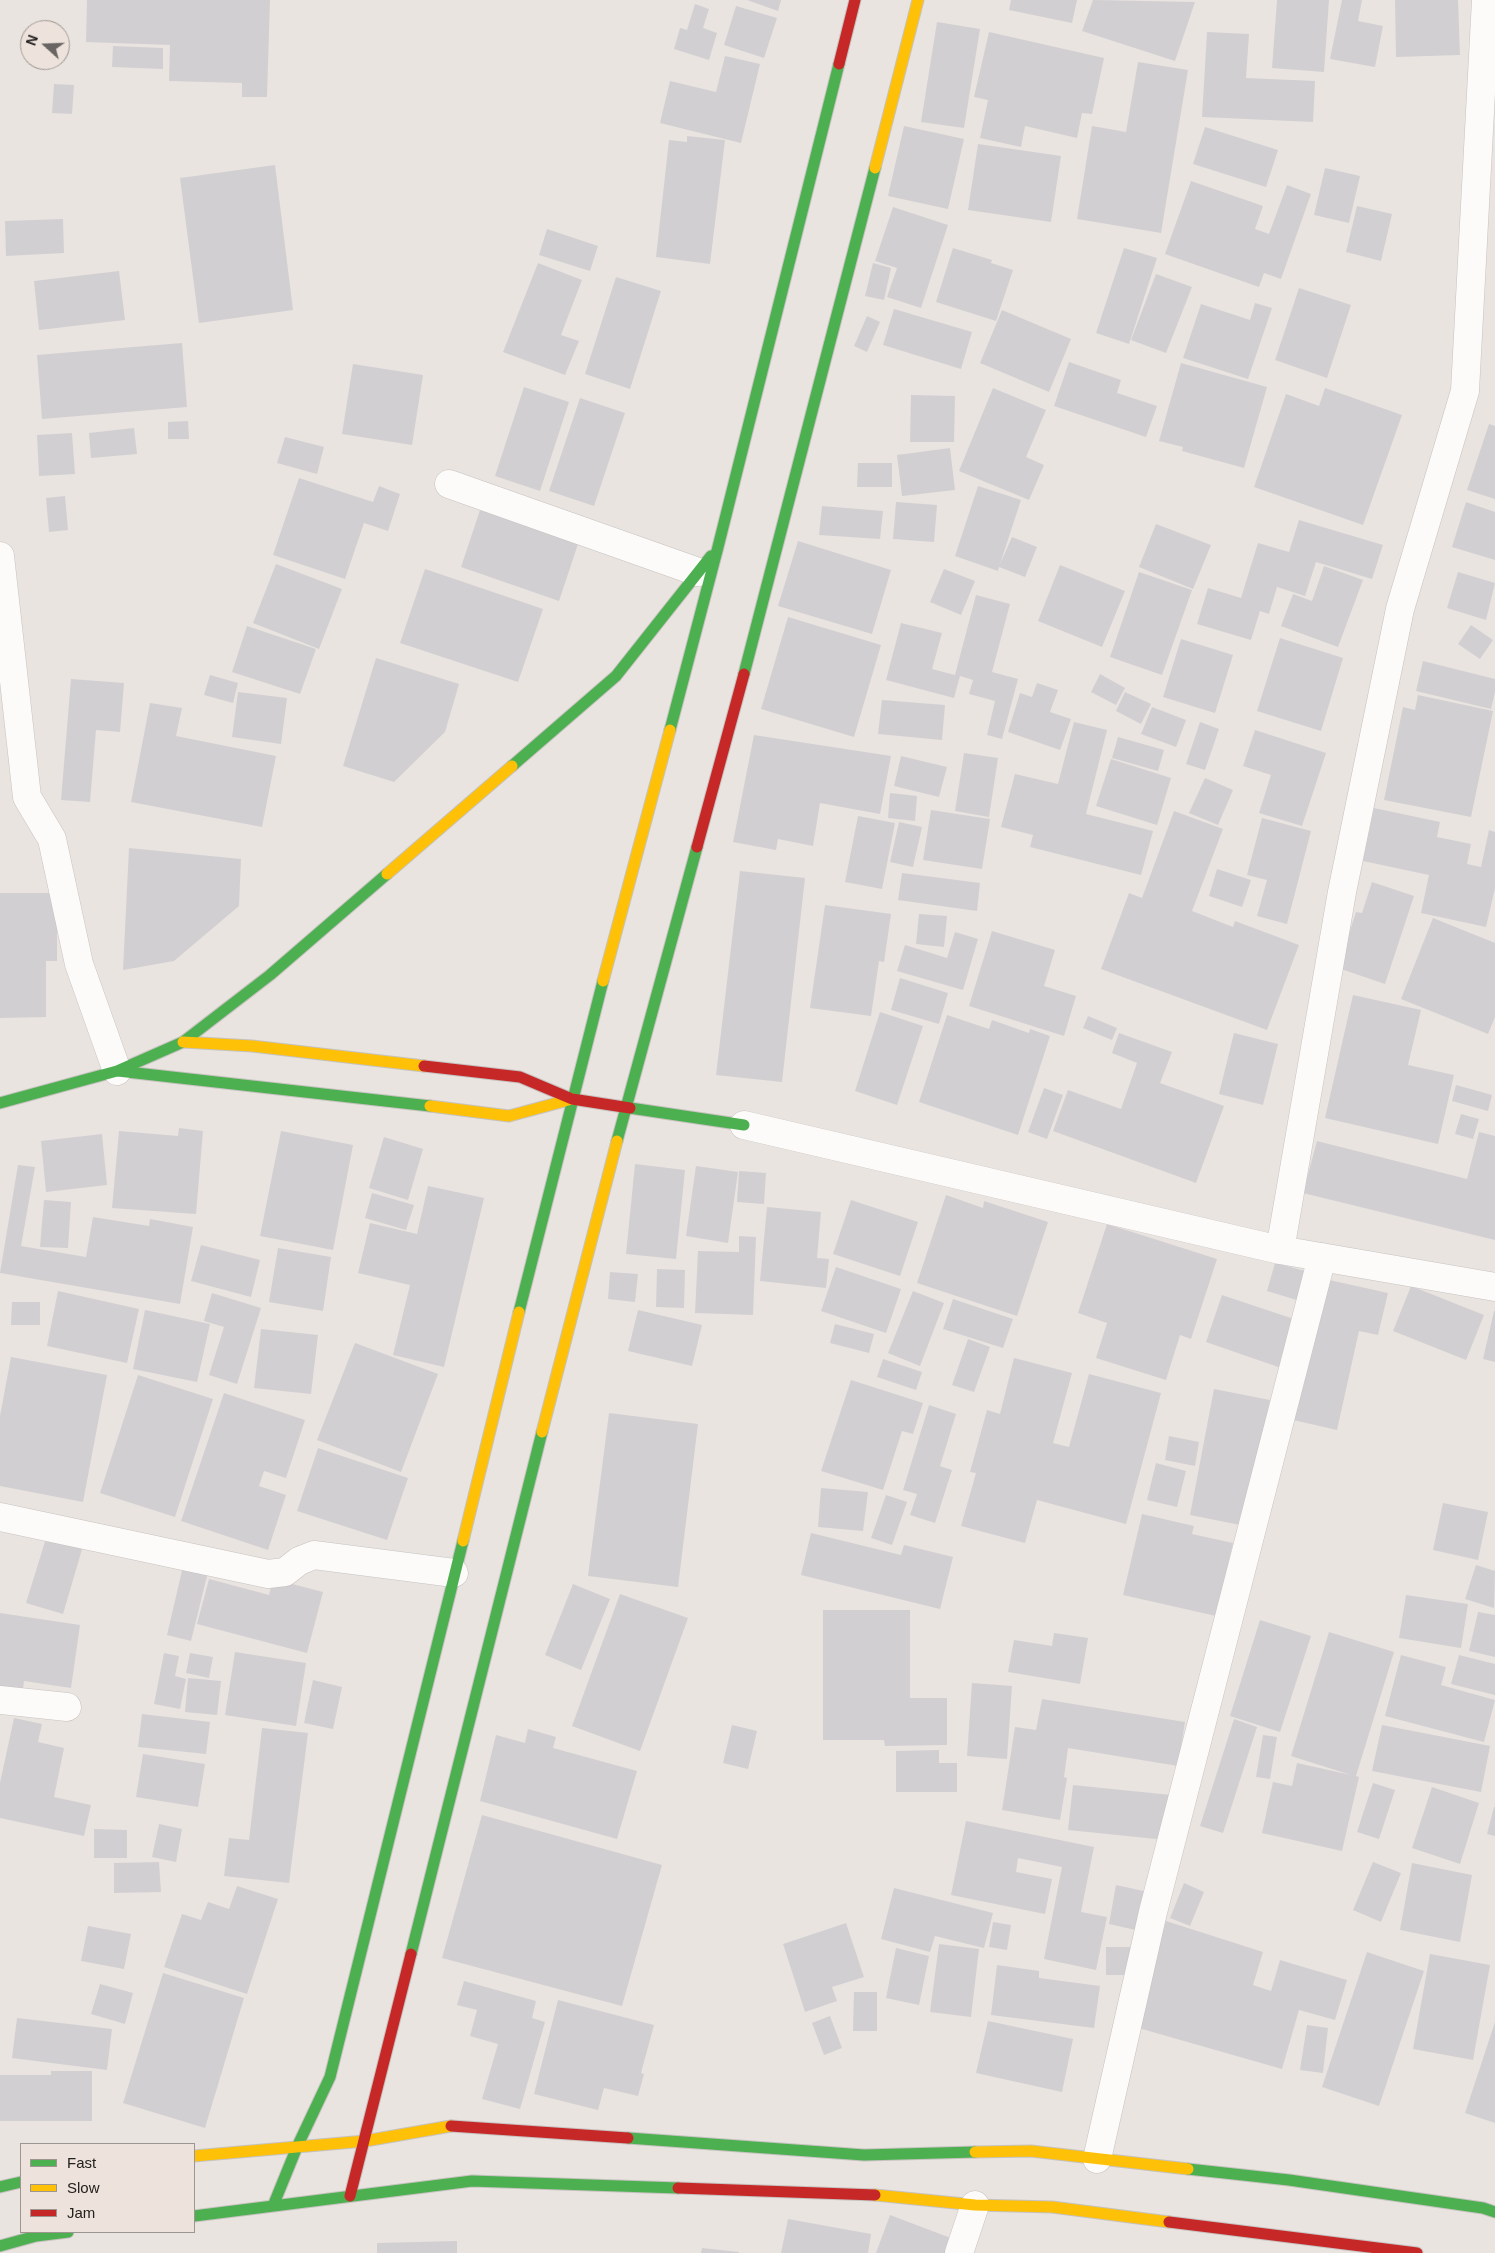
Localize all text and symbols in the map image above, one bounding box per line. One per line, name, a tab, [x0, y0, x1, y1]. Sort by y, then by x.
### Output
north arrow	[20, 20, 70, 70]
text: N	[23, 33, 41, 48]
legend	[20, 2143, 195, 2233]
text: Fast	[67, 2154, 96, 2171]
text: Slow	[67, 2179, 100, 2196]
text: Jam	[67, 2204, 95, 2221]

